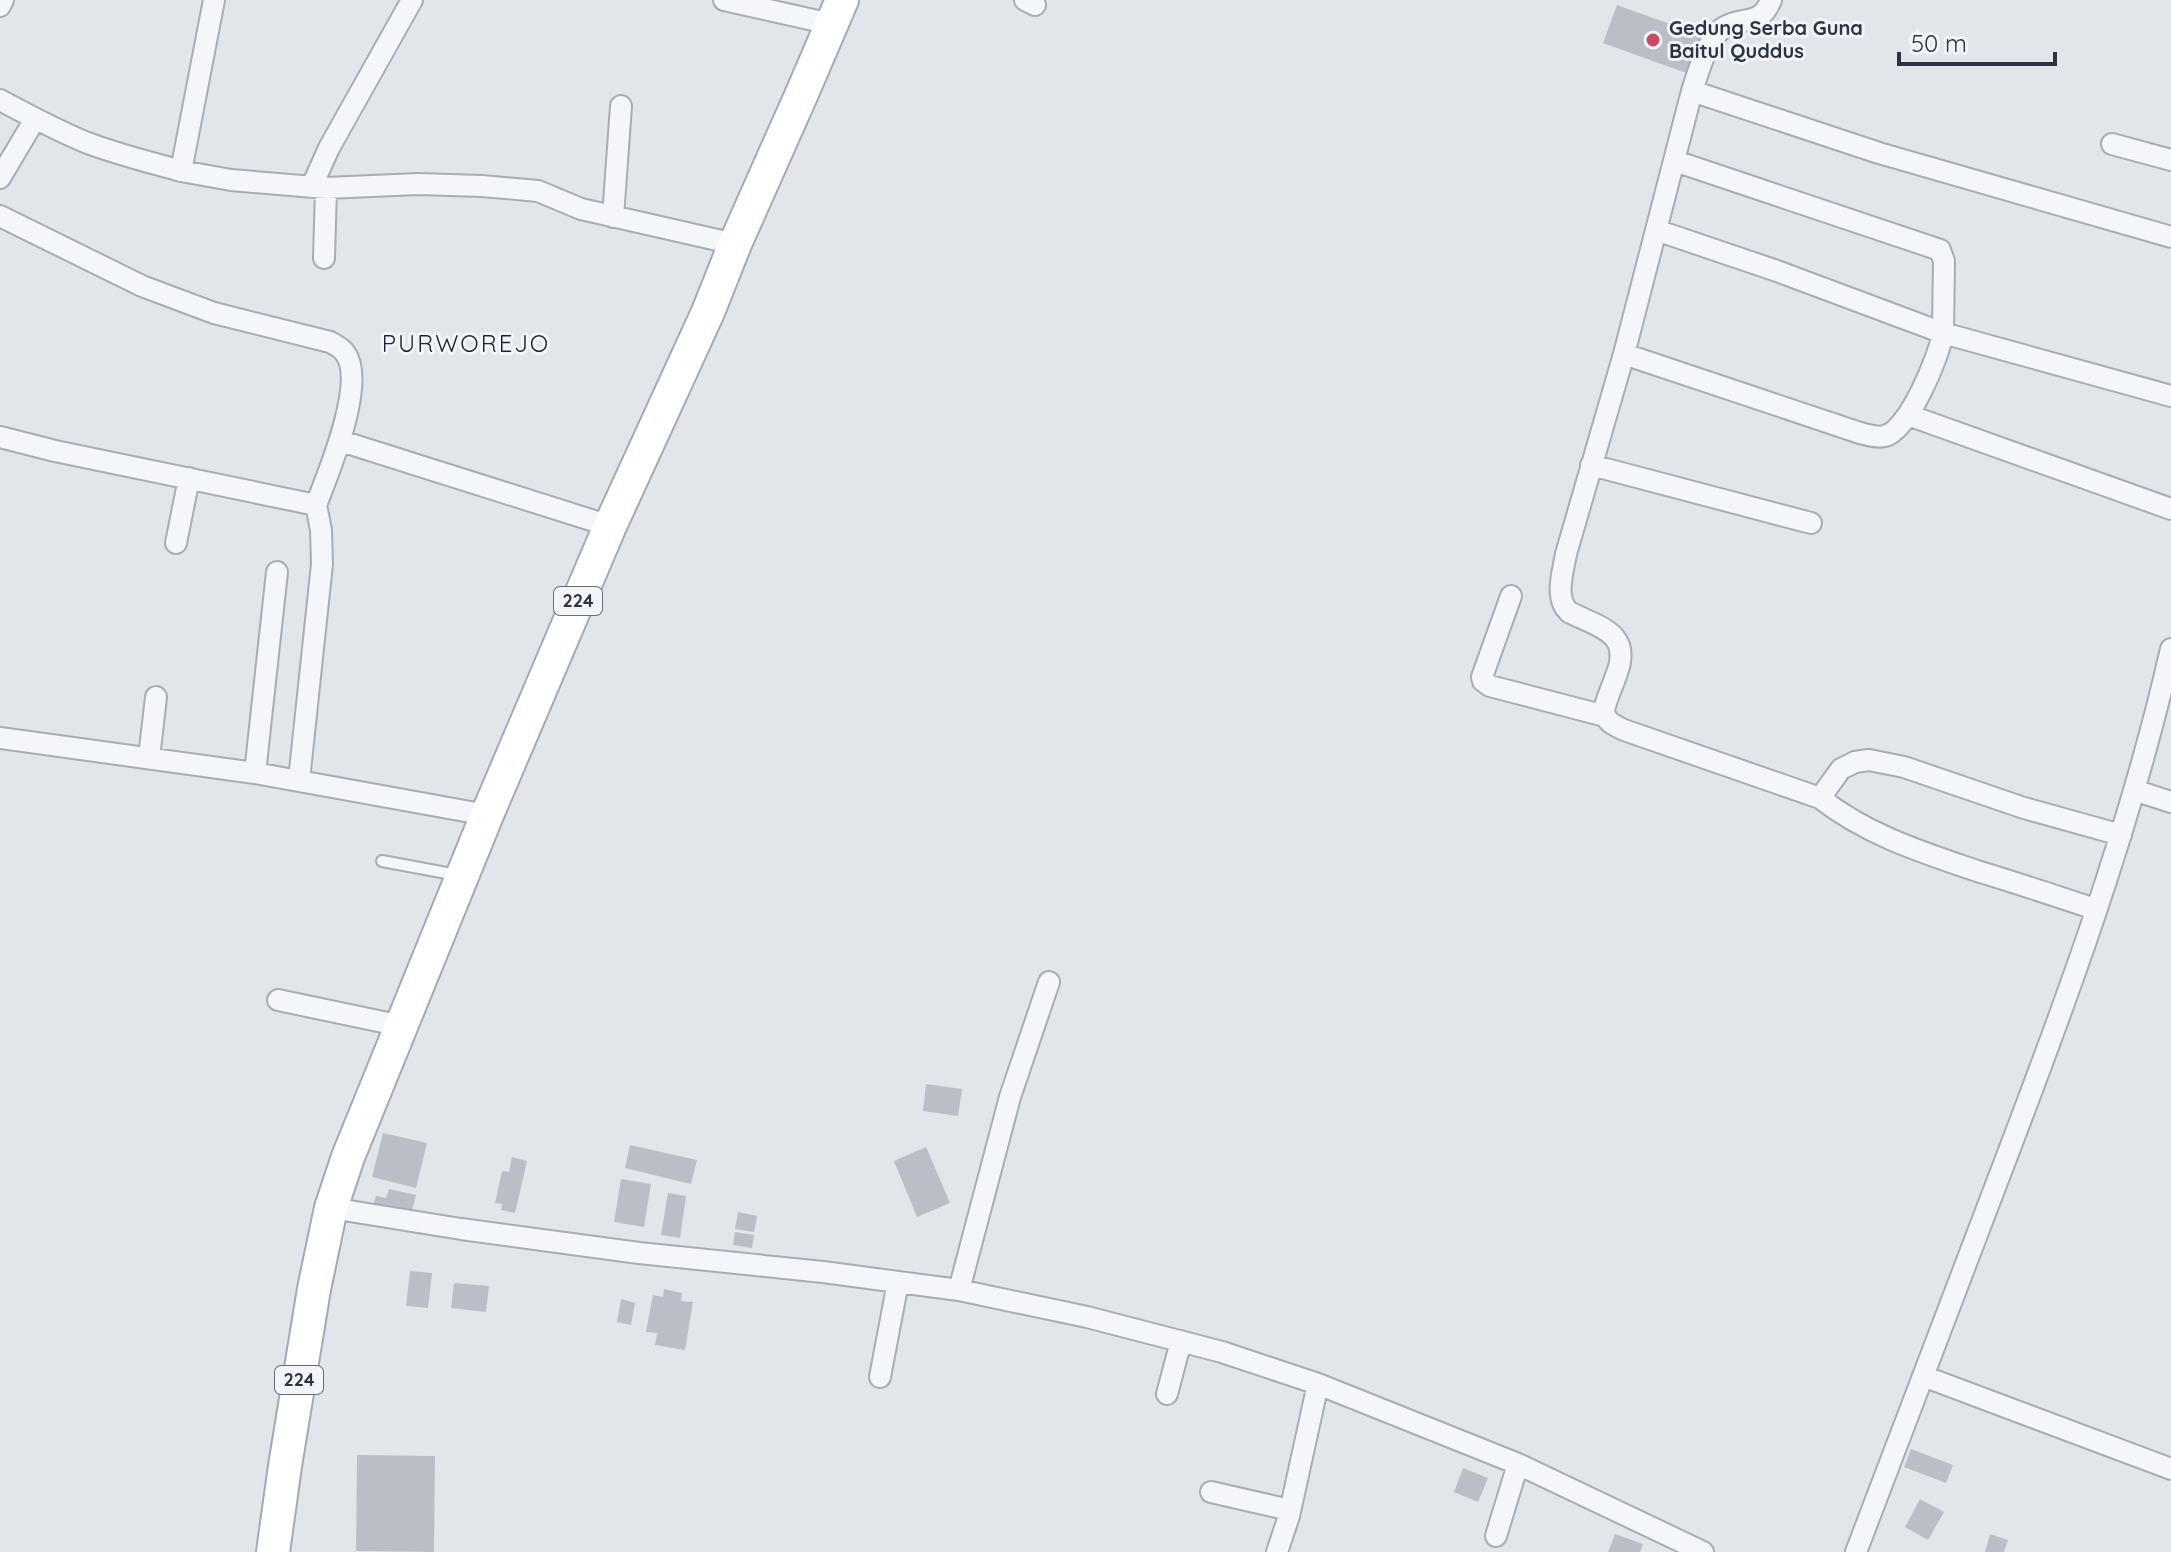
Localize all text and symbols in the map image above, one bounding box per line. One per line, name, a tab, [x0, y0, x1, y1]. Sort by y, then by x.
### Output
place label: Gedung Serba Guna Baitul Quddus	[1669, 15, 1863, 63]
scale bar	[1899, 16, 2055, 66]
text: 50 m	[1911, 28, 1967, 58]
marker: Gedung Serba Guna Baitul Quddus	[1644, 31, 1662, 49]
district label: PURWOREJO	[382, 328, 550, 358]
road number: 224	[554, 587, 602, 615]
road number: 224	[275, 1366, 323, 1394]

